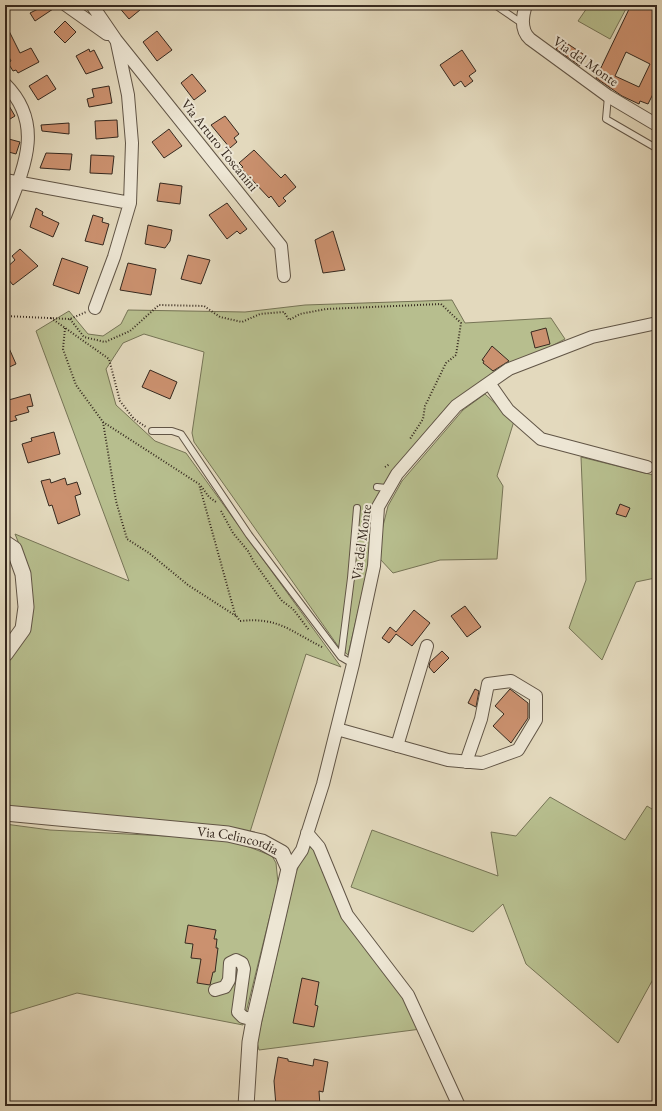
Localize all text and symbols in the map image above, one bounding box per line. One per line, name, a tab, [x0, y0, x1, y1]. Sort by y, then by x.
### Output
street label: Via del Monte	[550, 32, 623, 91]
street label: Via Arturo Toscanini	[177, 95, 263, 195]
street label: Via del Monte	[347, 503, 375, 581]
street label: Via Celincordia	[196, 822, 282, 859]

